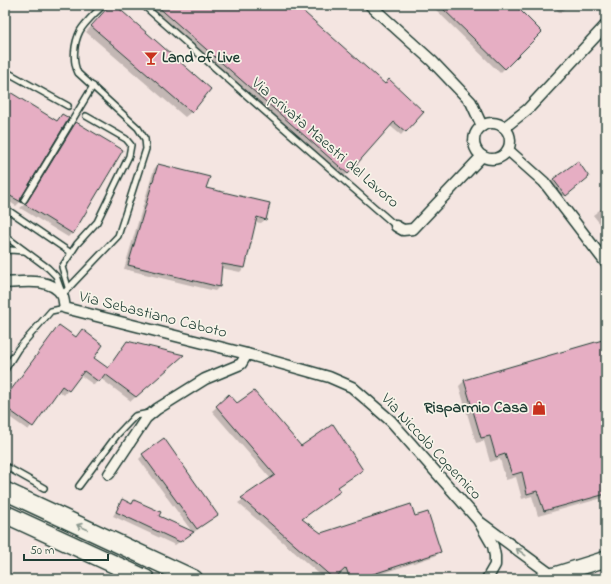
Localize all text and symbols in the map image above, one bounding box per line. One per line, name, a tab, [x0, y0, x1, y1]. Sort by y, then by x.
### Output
place label: Land of Live	[162, 46, 241, 70]
bar icon: Land of Live	[143, 50, 159, 66]
street label: Via privata Maestri del Lavoro	[245, 71, 404, 214]
street label: Via Sebastiano Caboto	[76, 285, 229, 345]
street label: Via Niccolò Copernico	[374, 387, 487, 506]
place label: Risparmio Casa	[423, 396, 528, 420]
shop icon: Risparmio Casa	[531, 400, 547, 416]
one-way arrow	[76, 523, 88, 530]
scale bar	[24, 536, 108, 562]
text: 50 m	[30, 542, 54, 560]
one-way arrow	[516, 548, 527, 557]

